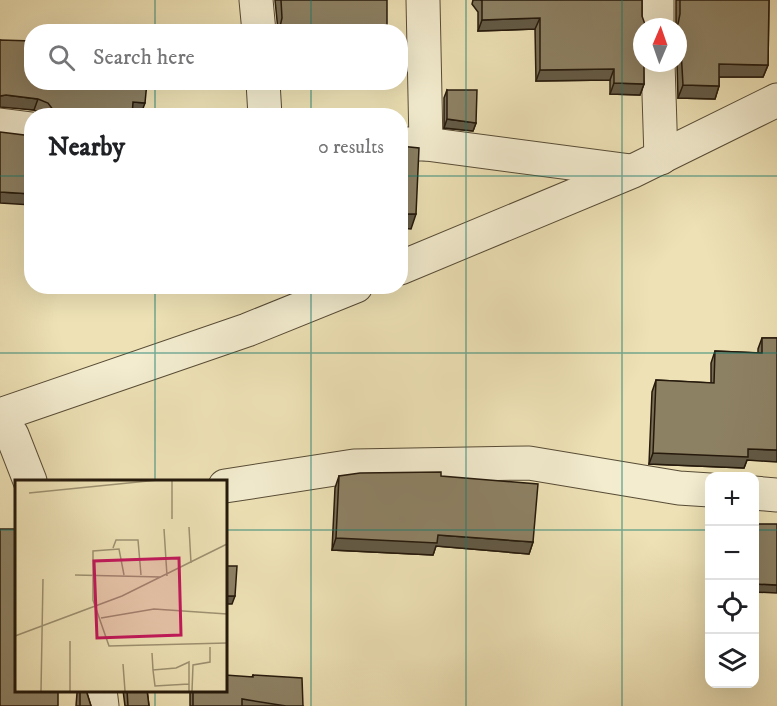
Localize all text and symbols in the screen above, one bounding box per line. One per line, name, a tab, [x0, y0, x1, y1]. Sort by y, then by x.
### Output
north arrow	[633, 18, 687, 72]
search box	[24, 24, 408, 90]
icon: search	[45, 41, 78, 74]
text: Search here	[93, 44, 195, 71]
text: Nearby	[48, 131, 125, 164]
text: 0 results	[318, 135, 384, 160]
map controls	[705, 472, 759, 688]
button: +	[705, 472, 759, 526]
inset map	[15, 480, 226, 691]
button: −	[705, 526, 759, 580]
button: locate	[705, 580, 759, 634]
button: layers	[705, 634, 759, 688]

